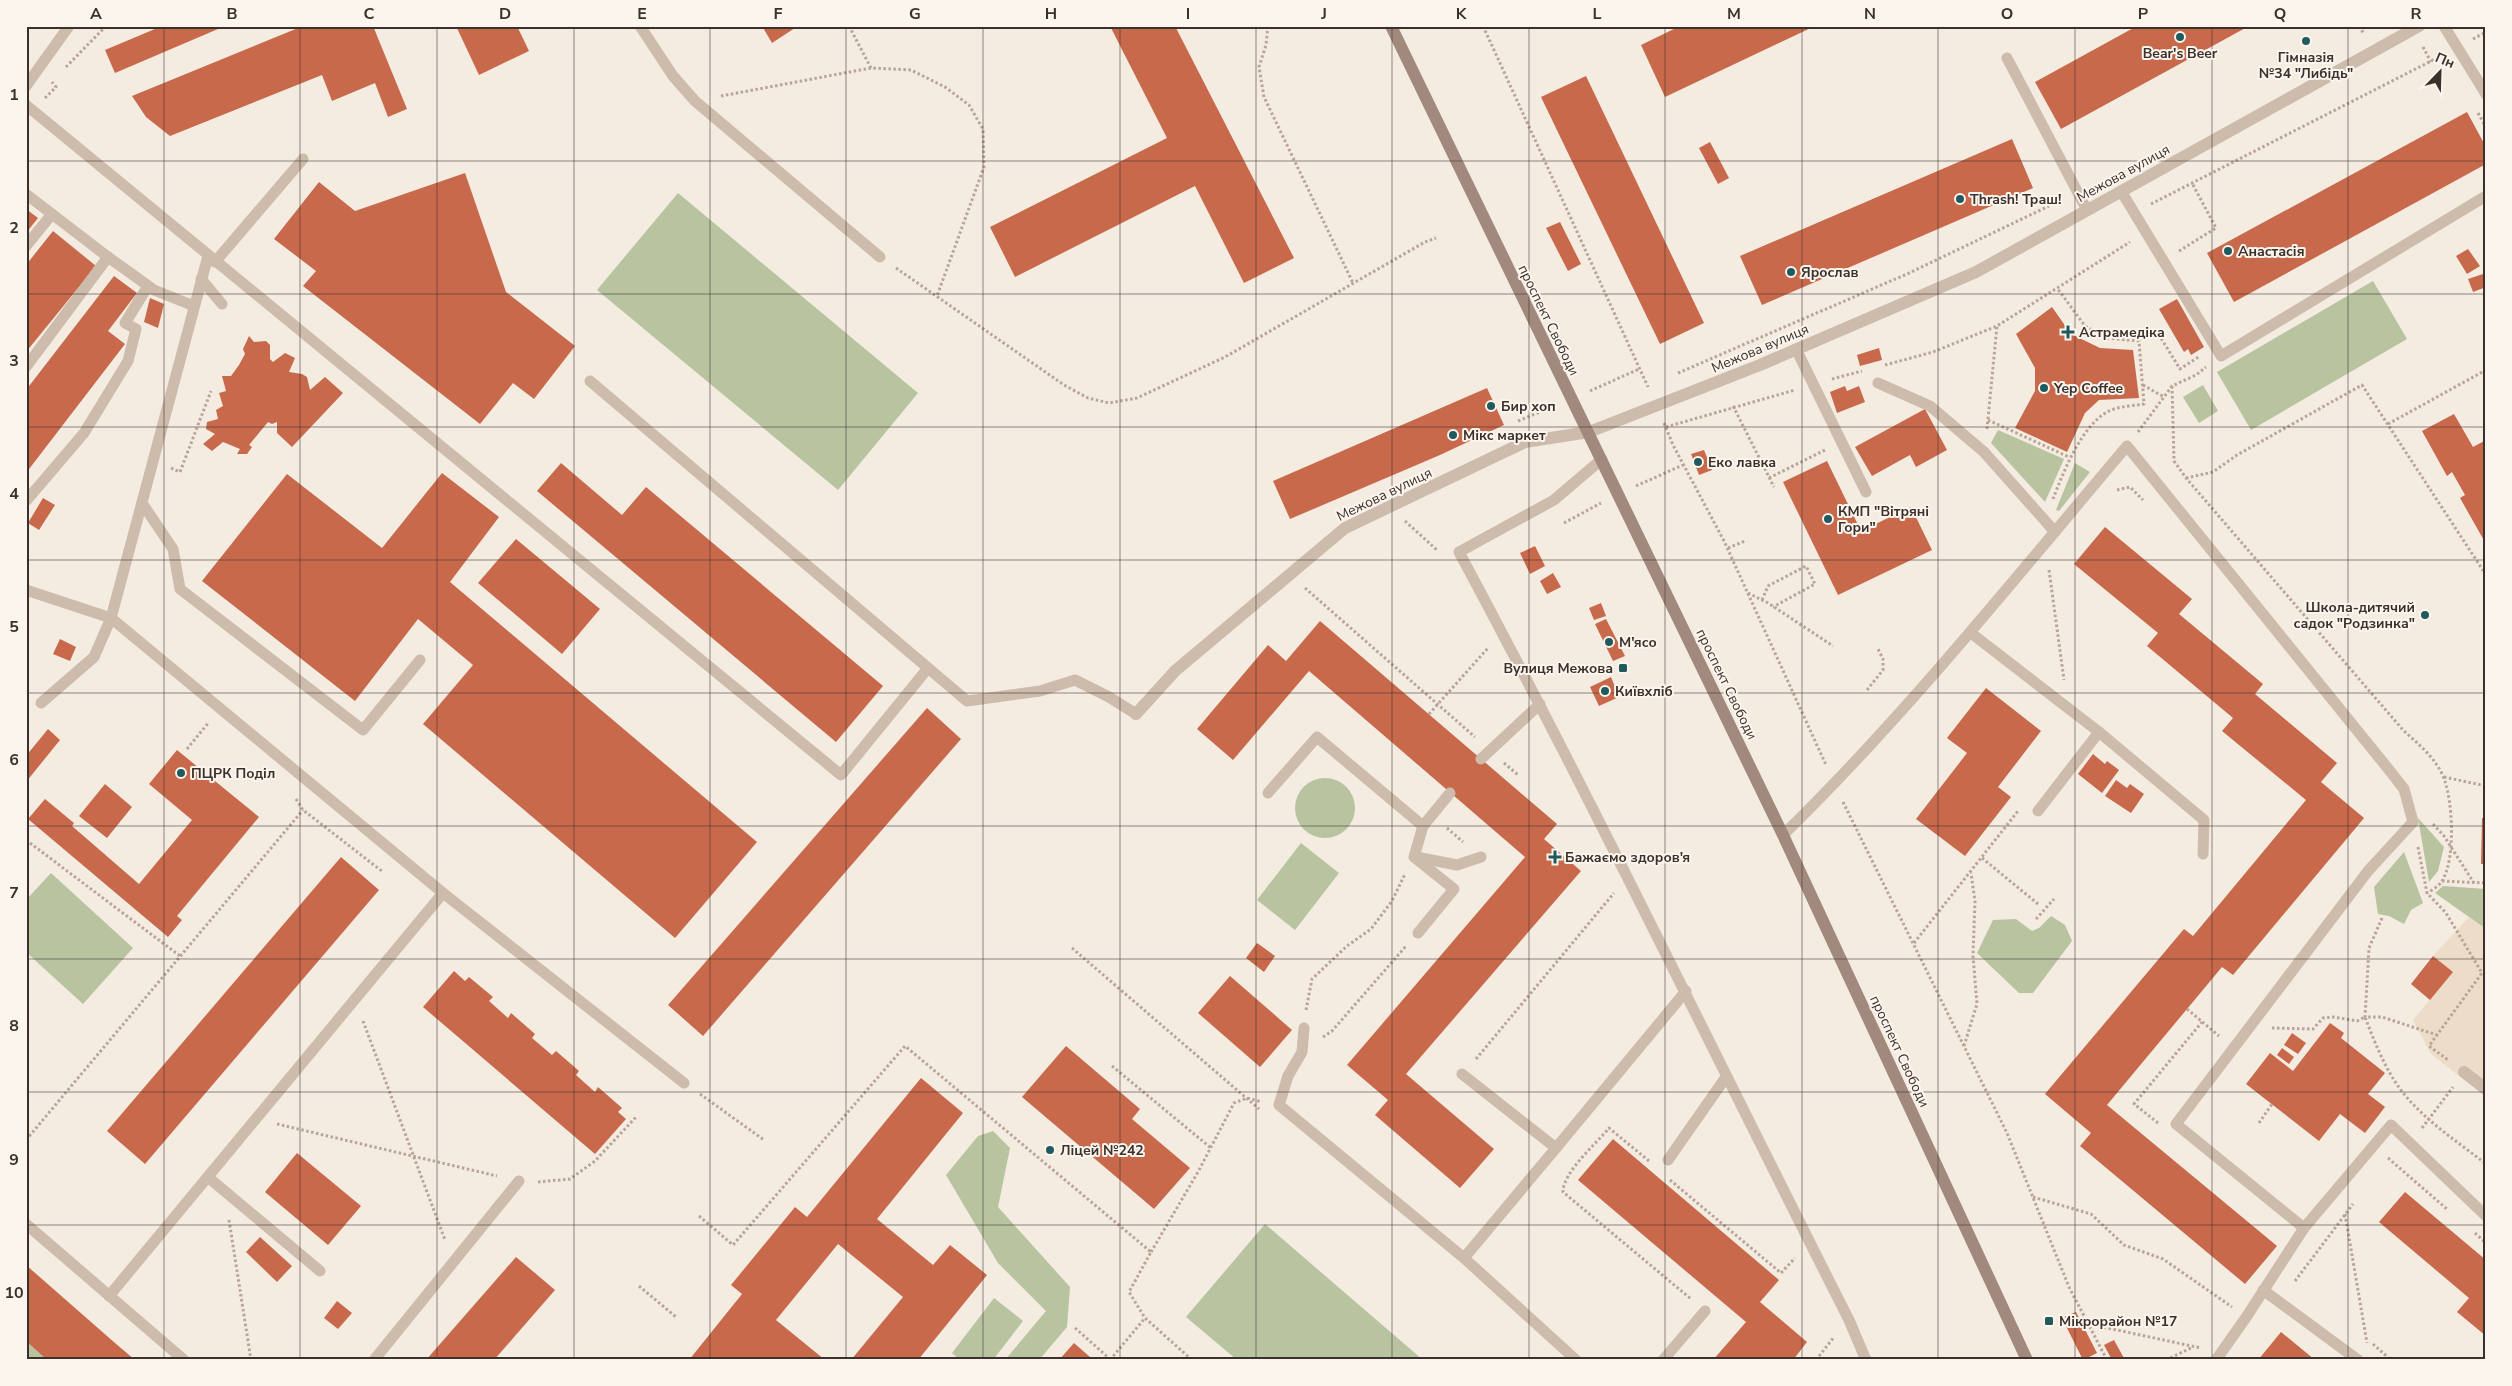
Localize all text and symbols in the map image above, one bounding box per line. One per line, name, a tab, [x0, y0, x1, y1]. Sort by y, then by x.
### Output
text: A	[90, 3, 102, 25]
text: B	[226, 3, 238, 25]
text: C	[364, 3, 375, 25]
text: D	[499, 3, 511, 25]
text: E	[637, 3, 647, 25]
text: F	[774, 3, 783, 25]
text: G	[909, 3, 921, 25]
text: H	[1045, 3, 1057, 25]
text: I	[1186, 3, 1190, 25]
text: J	[1320, 3, 1327, 25]
text: K	[1456, 3, 1468, 25]
text: L	[1593, 3, 1602, 25]
text: M	[1727, 3, 1741, 25]
text: N	[1864, 3, 1876, 25]
text: O	[2001, 3, 2013, 25]
text: P	[2138, 3, 2148, 25]
text: Q	[2274, 3, 2286, 25]
text: R	[2411, 3, 2422, 25]
marker: Bear's Beer	[2174, 31, 2186, 43]
marker: Гімназія №34 "Либідь"	[2300, 35, 2312, 47]
place label: Bear's Beer	[2143, 44, 2218, 63]
place label: Гімназія №34 "Либідь"	[2259, 48, 2353, 83]
north arrow	[2414, 48, 2464, 98]
text: Пн	[2432, 48, 2457, 73]
text: 1	[9, 84, 19, 106]
street label: Межова вулиця	[2073, 140, 2173, 207]
place label: Thrash! Траш!	[1970, 190, 2061, 209]
marker: Thrash! Траш!	[1954, 193, 1966, 205]
text: 2	[9, 217, 19, 239]
place label: Анастасія	[2238, 242, 2305, 261]
marker: Анастасія	[2222, 245, 2234, 257]
street label: проспект Свободи	[1513, 262, 1584, 379]
place label: Ярослав	[1801, 263, 1859, 282]
marker: Ярослав	[1785, 266, 1797, 278]
street label: Межова вулиця	[1709, 319, 1812, 378]
place label: Астрамедіка	[2079, 323, 2165, 342]
marker: Астрамедіка	[2061, 325, 2075, 339]
text: 3	[9, 350, 19, 372]
place label: Yep Coffee	[2053, 379, 2124, 398]
marker: Yep Coffee	[2038, 382, 2050, 394]
place label: Бир хоп	[1501, 397, 1556, 416]
marker: Бир хоп	[1485, 400, 1497, 412]
place label: Мікс маркет	[1463, 426, 1546, 445]
marker: Мікс маркет	[1447, 429, 1459, 441]
place label: Еко лавка	[1708, 453, 1776, 472]
marker: Еко лавка	[1692, 456, 1704, 468]
street label: Межова вулиця	[1333, 463, 1435, 526]
text: 4	[9, 483, 19, 505]
place label: КМП "Вітряні Гори"	[1838, 502, 1929, 537]
marker: КМП "Вітряні Гори"	[1822, 513, 1834, 525]
place label: Школа-дитячий садок "Родзинка"	[2294, 598, 2415, 633]
marker: Школа-дитячий садок "Родзинка"	[2419, 609, 2431, 621]
text: 5	[9, 616, 19, 638]
street label: проспект Свободи	[1691, 626, 1762, 743]
place label: М'ясо	[1619, 633, 1657, 652]
marker: М'ясо	[1603, 636, 1615, 648]
place label: Вулиця Межова	[1503, 659, 1613, 678]
marker: Вулиця Межова	[1617, 662, 1629, 674]
place label: Київхліб	[1615, 682, 1673, 701]
marker: Київхліб	[1599, 685, 1611, 697]
text: 6	[9, 749, 19, 771]
place label: ПЦРК Поділ	[191, 764, 275, 783]
marker: ПЦРК Поділ	[175, 767, 187, 779]
place label: Бажаємо здоров'я	[1565, 848, 1690, 867]
marker: Бажаємо здоров'я	[1549, 851, 1561, 863]
text: 7	[9, 882, 19, 904]
street label: проспект Свободи	[1865, 992, 1934, 1110]
text: 8	[9, 1015, 19, 1037]
place label: Ліцей №242	[1060, 1141, 1144, 1160]
marker: Ліцей №242	[1044, 1144, 1056, 1156]
text: 9	[9, 1149, 19, 1171]
text: 10	[4, 1282, 24, 1304]
place label: Мікрорайон №17	[2059, 1312, 2177, 1331]
marker: Мікрорайон №17	[2043, 1315, 2055, 1327]

